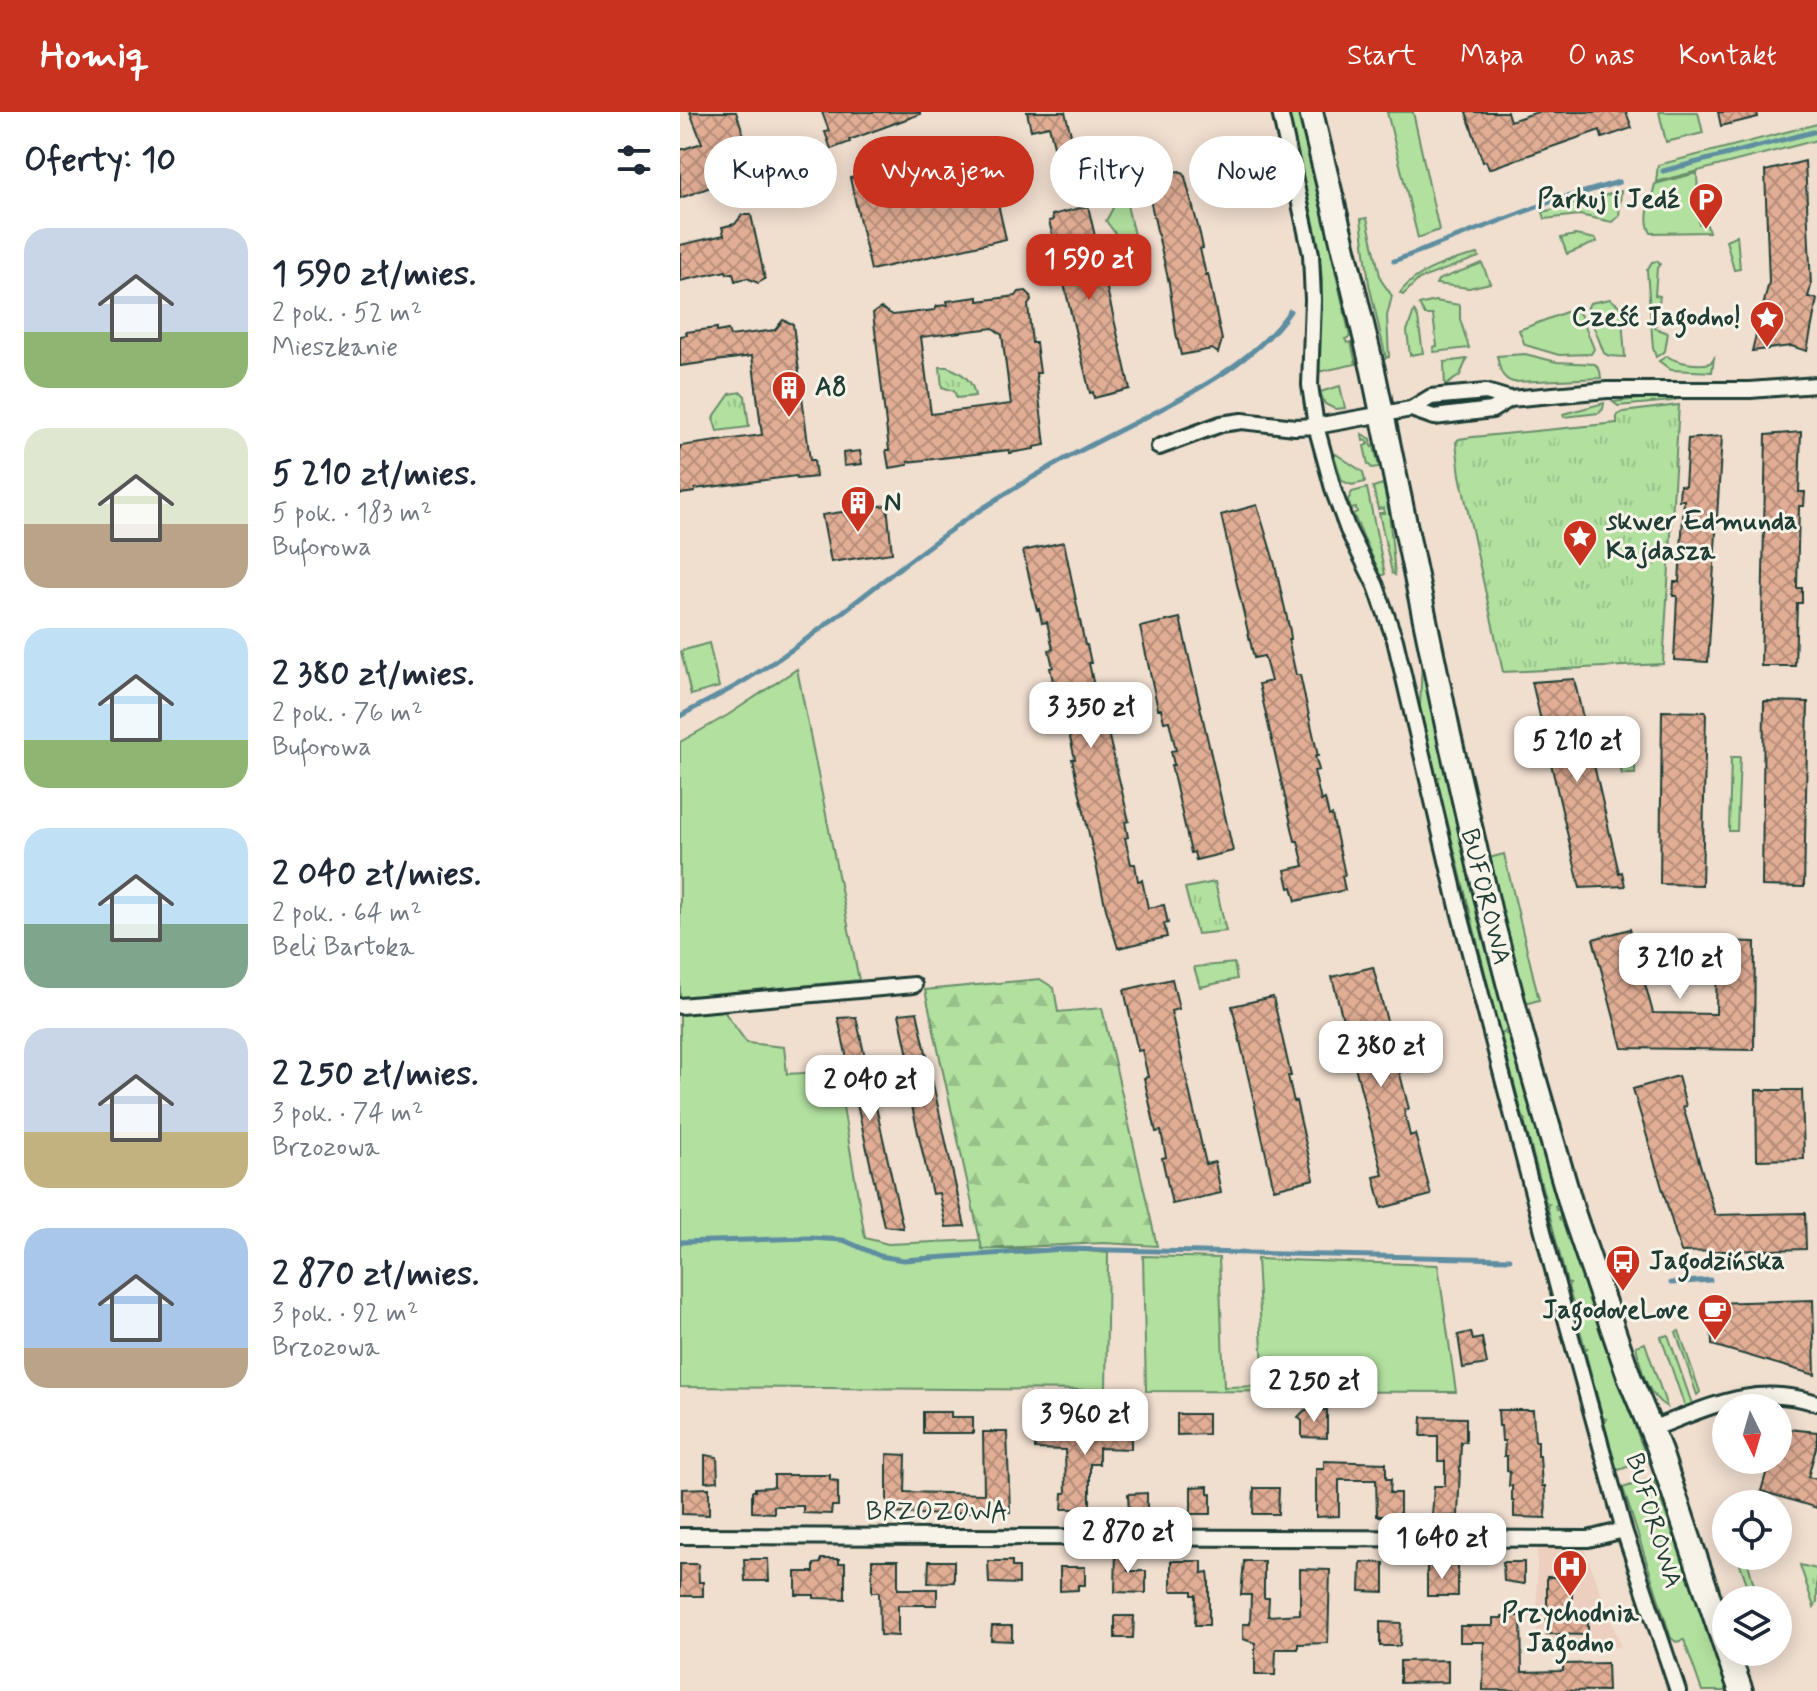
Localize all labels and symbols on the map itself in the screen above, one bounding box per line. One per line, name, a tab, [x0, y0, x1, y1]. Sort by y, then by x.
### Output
parking icon: Parkuj i Jedź	[1687, 181, 1725, 231]
place label: Parkuj i Jedź	[1537, 183, 1680, 217]
pin: 1 590 zł	[1006, 234, 1172, 302]
place icon: Cześć Jagodno!	[1748, 299, 1786, 349]
place label: Cześć Jagodno!	[1572, 301, 1741, 338]
building icon: A8	[770, 369, 808, 419]
place label: A8	[815, 371, 847, 405]
building icon: N	[839, 484, 877, 534]
place label: N	[884, 486, 901, 520]
place label: skwer Edmunda Kajdasza	[1605, 505, 1797, 569]
place icon: skwer Edmunda Kajdasza	[1561, 518, 1599, 568]
pin: 3 350 zł	[1008, 682, 1174, 750]
pin: 5 210 zł	[1494, 716, 1660, 784]
street label: BUFOROWA	[1452, 825, 1518, 969]
pin: 3 210 zł	[1597, 933, 1763, 1001]
pin: 2 380 zł	[1298, 1021, 1464, 1089]
pin: 2 040 zł	[787, 1055, 953, 1123]
bus stop icon: Jagodzińska	[1604, 1243, 1642, 1293]
place label: Jagodzińska	[1649, 1245, 1785, 1282]
cafe icon: JagodoveLove	[1696, 1292, 1734, 1342]
place label: JagodoveLove	[1542, 1294, 1689, 1331]
pin: 2 250 zł	[1231, 1356, 1397, 1424]
pin: 3 960 zł	[1002, 1389, 1168, 1457]
north arrow	[1712, 1394, 1792, 1474]
street label: BUFOROWA	[1616, 1449, 1690, 1593]
street label: BRZOZOWA	[866, 1496, 1008, 1530]
pin: 2 870 zł	[1045, 1507, 1211, 1575]
pin: 1 640 zł	[1359, 1513, 1525, 1581]
hospital icon: Przychodnia Jagodno	[1551, 1548, 1589, 1598]
place label: Przychodnia Jagodno	[1502, 1597, 1640, 1664]

